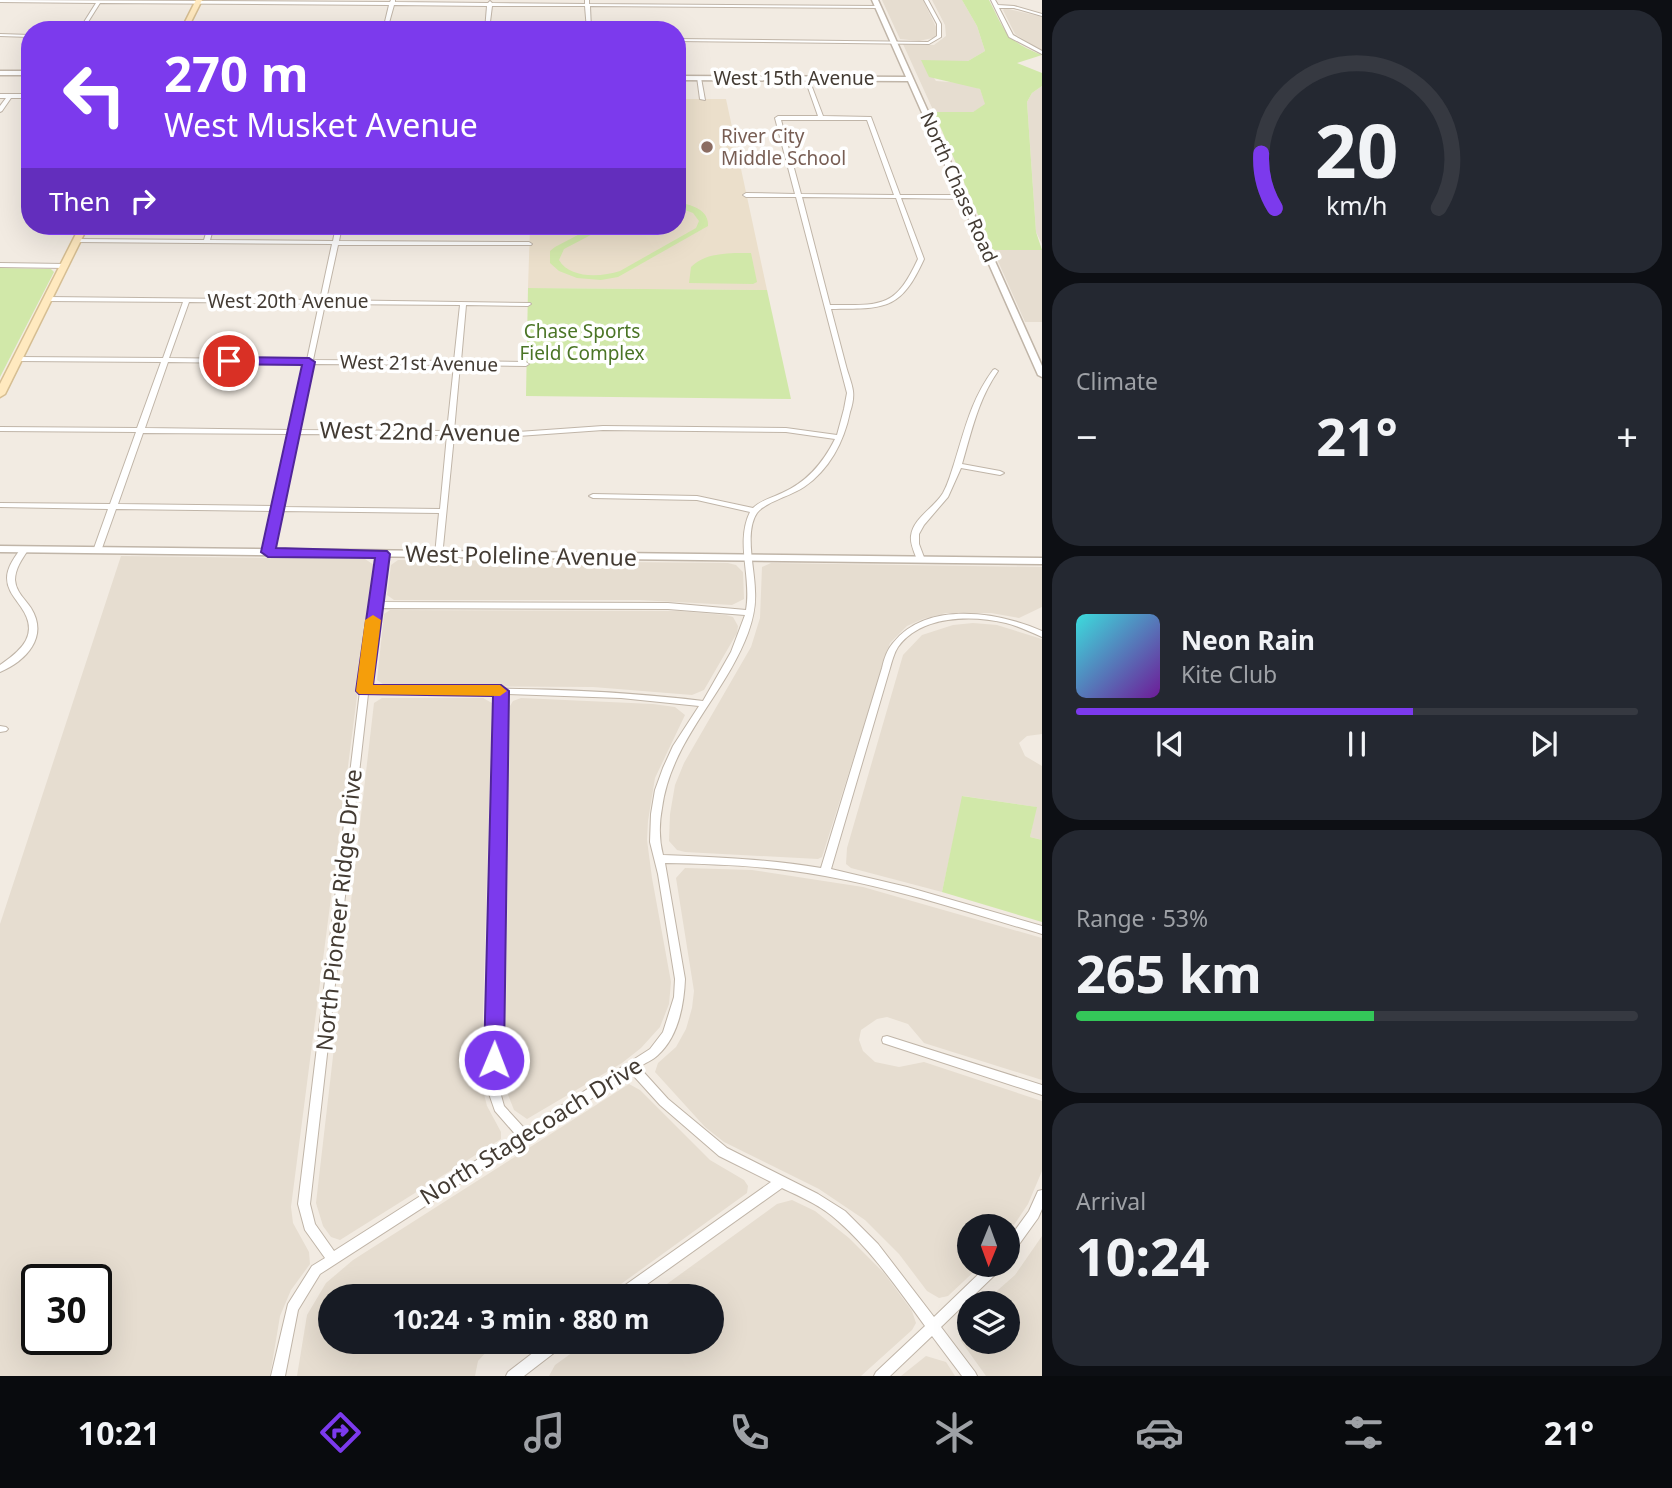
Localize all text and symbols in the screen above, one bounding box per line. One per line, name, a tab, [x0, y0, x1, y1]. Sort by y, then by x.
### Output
text: 270 m	[164, 40, 309, 106]
icon: left	[49, 49, 140, 140]
street label: West 15th Avenue	[714, 65, 874, 91]
text: 20	[1315, 100, 1399, 199]
text: West Musket Avenue	[164, 103, 478, 146]
street label: North Chase Road	[914, 108, 1004, 266]
place label: River City Middle School	[721, 123, 846, 171]
marker: River City Middle School	[699, 139, 715, 155]
icon: right	[124, 182, 162, 220]
text: Then	[49, 183, 110, 219]
text: km/h	[1326, 187, 1388, 221]
street label: West 20th Avenue	[208, 288, 368, 314]
park label: Chase Sports Field Complex	[519, 318, 645, 366]
pin	[199, 331, 259, 391]
icon: arrive	[210, 342, 248, 380]
street label: West 21st Avenue	[340, 349, 498, 377]
text: Climate	[1076, 365, 1158, 397]
text: 21°	[1316, 400, 1398, 471]
text: −	[1076, 410, 1098, 462]
text: +	[1616, 410, 1638, 462]
street label: West 22nd Avenue	[319, 413, 521, 449]
street label: West Poleline Avenue	[405, 537, 637, 573]
text: Neon Rain	[1181, 622, 1315, 658]
text: Kite Club	[1181, 658, 1277, 690]
icon: previous	[1151, 725, 1189, 763]
icon: pause	[1338, 725, 1376, 763]
icon: next	[1525, 725, 1563, 763]
street label: North Pioneer Ridge Drive	[307, 767, 369, 1052]
text: Range · 53%	[1076, 902, 1208, 934]
text: 265 km	[1076, 937, 1262, 1008]
position arrow	[457, 1023, 531, 1097]
street label: North Stagecoach Drive	[413, 1049, 648, 1212]
text: Arrival	[1076, 1185, 1146, 1217]
north arrow	[957, 1214, 1020, 1278]
map controls	[957, 1214, 1020, 1354]
text: 10:24	[1076, 1220, 1210, 1291]
speed limit sign: 30	[21, 1264, 112, 1355]
button: layers	[957, 1291, 1020, 1354]
text: 10:24 · 3 min · 880 m	[393, 1301, 649, 1337]
icon: directions	[316, 1408, 365, 1457]
icon: music	[520, 1408, 569, 1457]
icon: phone	[725, 1408, 774, 1457]
icon: climate	[930, 1408, 979, 1457]
icon: car	[1135, 1408, 1184, 1457]
icon: filters	[1339, 1408, 1388, 1457]
text: 10:21	[78, 1411, 160, 1454]
text: 21°	[1544, 1411, 1594, 1454]

